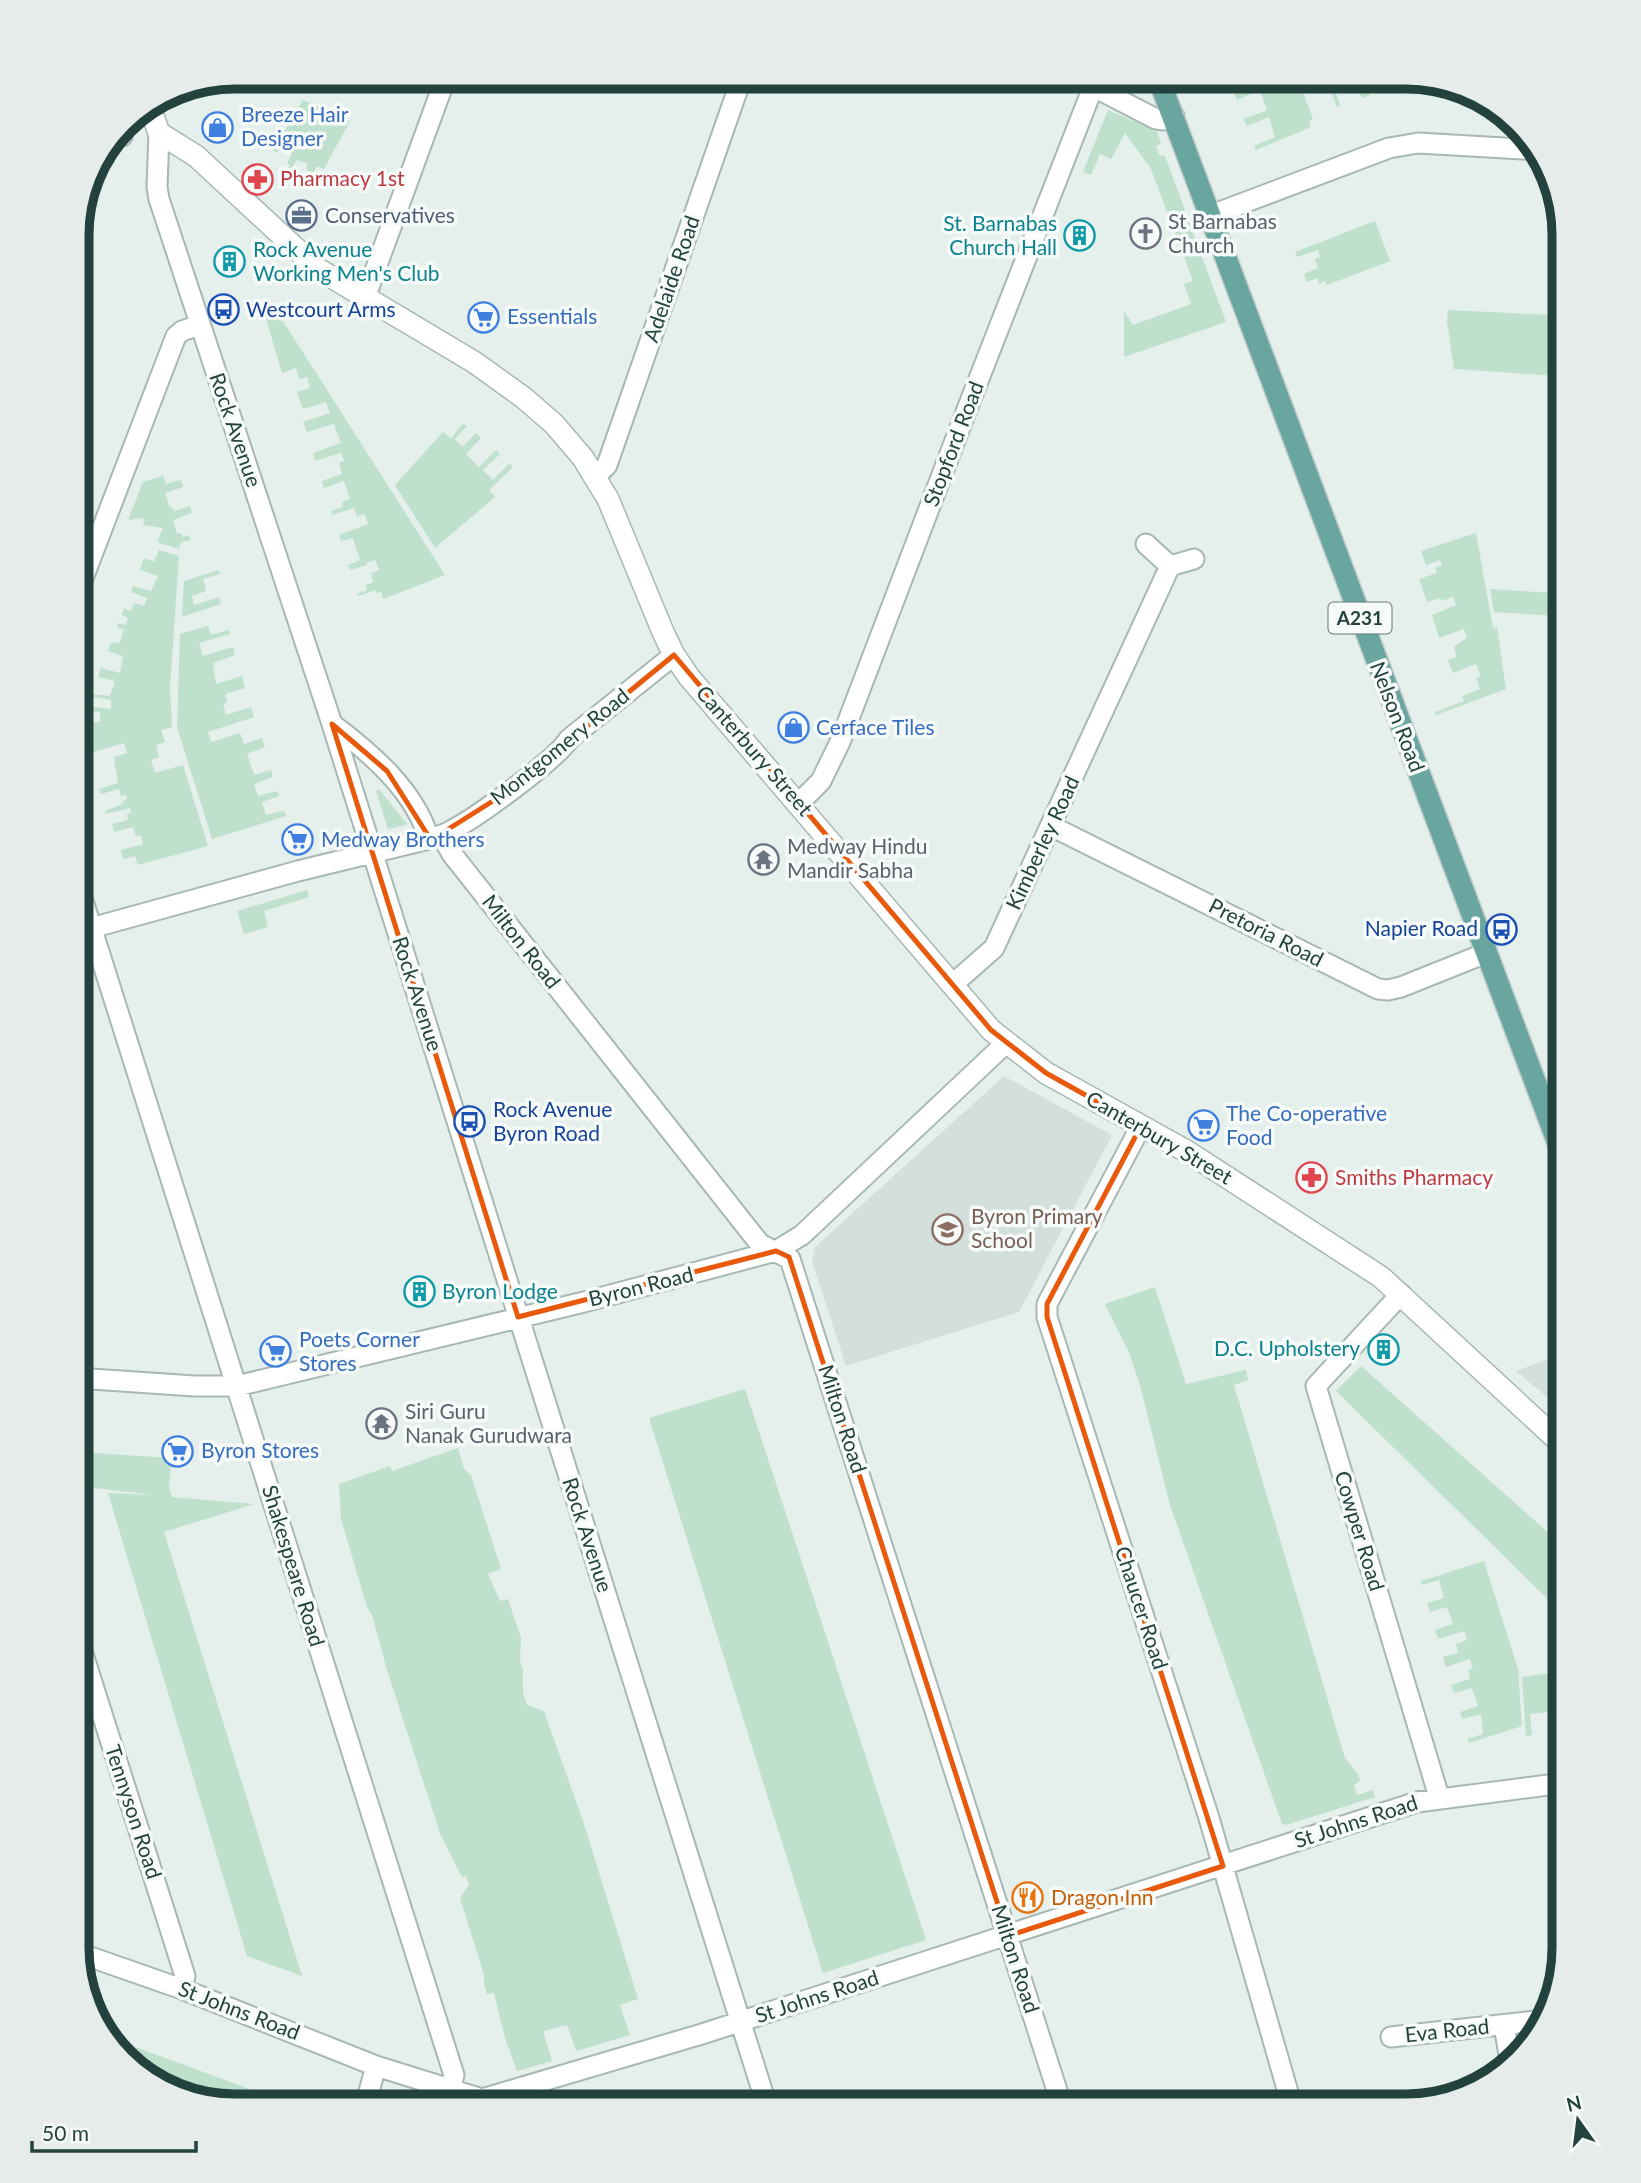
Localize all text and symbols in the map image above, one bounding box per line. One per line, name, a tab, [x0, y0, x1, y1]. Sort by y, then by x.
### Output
place label: Breeze Hair Designer	[241, 101, 349, 150]
shop icon: Breeze Hair Designer	[201, 110, 235, 144]
pharmacy icon: Pharmacy 1st	[240, 162, 274, 196]
place label: Pharmacy 1st	[280, 165, 405, 190]
office icon: Conservatives	[285, 199, 319, 233]
place label: Conservatives	[325, 202, 455, 227]
place label: St Barnabas Church	[1168, 208, 1277, 257]
place label: St. Barnabas Church Hall	[943, 210, 1057, 259]
street label: Adelaide Road	[637, 212, 704, 345]
church icon: St Barnabas Church	[1128, 217, 1162, 251]
building icon: St. Barnabas Church Hall	[1063, 219, 1097, 253]
place label: Rock Avenue Working Men's Club	[253, 236, 440, 285]
building icon: Rock Avenue Working Men's Club	[213, 245, 247, 279]
bus stop icon: Westcourt Arms	[206, 293, 240, 327]
place label: Westcourt Arms	[246, 296, 396, 321]
supermarket icon: Essentials	[467, 300, 501, 334]
place label: Essentials	[507, 303, 597, 328]
street label: Rock Avenue	[205, 369, 268, 490]
street label: Stopford Road	[917, 377, 988, 509]
road number: A231	[1328, 603, 1392, 634]
street label: Nelson Road	[1366, 658, 1431, 775]
street label: Canterbury Street	[692, 680, 819, 821]
street label: Montgomery Road	[485, 682, 633, 809]
shop icon: Cerface Tiles	[776, 711, 810, 745]
place label: Cerface Tiles	[816, 714, 934, 739]
street label: Kimberley Road	[1000, 771, 1084, 913]
supermarket icon: Medway Brothers	[281, 823, 315, 857]
place label: Medway Brothers	[321, 826, 485, 851]
place label: Medway Hindu Mandir Sabha	[787, 833, 927, 882]
temple icon: Medway Hindu Mandir Sabha	[747, 842, 781, 876]
street label: Milton Road	[478, 889, 567, 993]
street label: Pretoria Road	[1205, 892, 1328, 971]
bus stop icon: Napier Road	[1484, 912, 1518, 946]
place label: Napier Road	[1365, 915, 1478, 940]
street label: Rock Avenue	[388, 933, 449, 1054]
street label: Canterbury Street	[1082, 1085, 1238, 1189]
place label: Rock Avenue Byron Road	[493, 1096, 612, 1145]
place label: The Co-operative Food	[1226, 1100, 1387, 1149]
bus stop icon: Rock Avenue Byron Road	[453, 1105, 487, 1139]
supermarket icon: The Co-operative Food	[1186, 1109, 1220, 1143]
pharmacy icon: Smiths Pharmacy	[1295, 1161, 1329, 1195]
place label: Smiths Pharmacy	[1335, 1164, 1493, 1189]
place label: Byron Primary School	[971, 1203, 1103, 1252]
school or university icon: Byron Primary School	[931, 1212, 965, 1246]
street label: Byron Road	[586, 1260, 696, 1311]
building icon: Byron Lodge	[402, 1275, 436, 1309]
place label: Byron Lodge	[442, 1278, 558, 1303]
place label: Poets Corner Stores	[299, 1326, 420, 1375]
building icon: D.C. Upholstery	[1366, 1332, 1400, 1366]
supermarket icon: Poets Corner Stores	[259, 1335, 293, 1369]
place label: D.C. Upholstery	[1214, 1335, 1360, 1360]
street label: Milton Road	[814, 1361, 873, 1476]
place label: Siri Guru Nanak Gurudwara	[405, 1398, 572, 1447]
temple icon: Siri Guru Nanak Gurudwara	[365, 1407, 399, 1441]
supermarket icon: Byron Stores	[161, 1434, 195, 1468]
place label: Byron Stores	[201, 1437, 319, 1462]
street label: Cowper Road	[1330, 1468, 1391, 1594]
street label: Rock Avenue	[558, 1474, 619, 1595]
street label: Shakespeare Road	[258, 1482, 331, 1649]
street label: Chaucer Road	[1111, 1543, 1174, 1672]
street label: Tennyson Road	[101, 1741, 168, 1882]
street label: St Johns Road	[1291, 1789, 1420, 1852]
restaurant icon: Dragon Inn	[1011, 1881, 1045, 1915]
place label: Dragon Inn	[1051, 1884, 1154, 1909]
street label: Milton Road	[987, 1901, 1046, 2016]
street label: St Johns Road	[752, 1964, 881, 2027]
street label: St Johns Road	[175, 1975, 304, 2044]
street label: Eva Road	[1403, 2013, 1490, 2046]
north arrow	[1543, 2085, 1613, 2155]
text: N	[1564, 2090, 1584, 2116]
scale bar	[32, 2110, 196, 2154]
text: 50 m	[42, 2120, 89, 2145]

